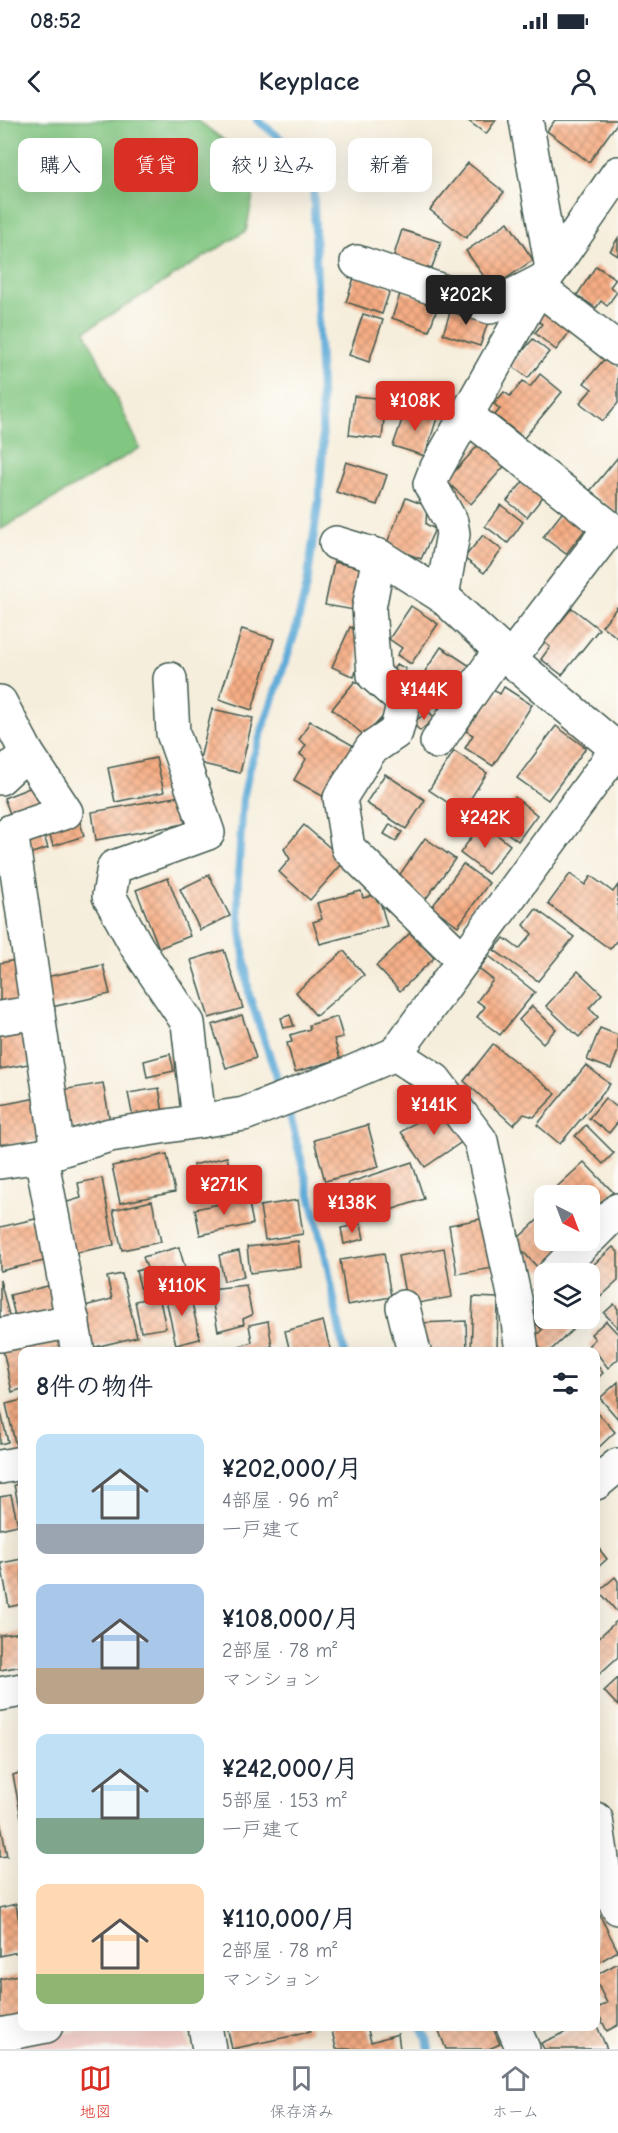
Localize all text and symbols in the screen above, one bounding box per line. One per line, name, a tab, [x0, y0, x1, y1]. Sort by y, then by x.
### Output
text: 08:52	[30, 8, 81, 34]
icon: back	[18, 65, 51, 98]
icon: person	[567, 65, 600, 98]
text: Keyplace	[259, 66, 359, 97]
chip: 購入	[18, 138, 102, 192]
chip: 賃貸	[114, 138, 198, 192]
chip: 絞り込み	[210, 138, 336, 192]
chip: 新着	[348, 138, 432, 192]
pin: ¥202K	[424, 275, 508, 326]
text: ¥202K	[440, 283, 492, 306]
pin: ¥108K	[373, 381, 457, 432]
text: ¥108K	[390, 389, 440, 412]
pin: ¥144K	[382, 670, 466, 721]
text: ¥144K	[400, 678, 448, 701]
pin: ¥242K	[443, 798, 527, 849]
text: ¥242K	[460, 806, 510, 829]
pin: ¥141K	[392, 1085, 476, 1136]
text: ¥141K	[411, 1093, 457, 1116]
pin: ¥271K	[182, 1165, 266, 1216]
text: ¥271K	[200, 1173, 248, 1196]
pin: ¥138K	[310, 1183, 394, 1234]
north arrow	[534, 1185, 600, 1251]
map controls	[534, 1185, 600, 1329]
text: ¥138K	[327, 1191, 377, 1214]
button: layers	[534, 1263, 600, 1329]
pin: ¥110K	[140, 1266, 224, 1317]
text: ¥110K	[158, 1274, 206, 1297]
icon: filters	[549, 1367, 582, 1400]
text: 8件の物件	[36, 1372, 153, 1402]
text: ¥202,000/月	[222, 1454, 363, 1484]
icon: home	[84, 1458, 156, 1530]
text: 4部屋 · 96 m²	[222, 1489, 338, 1512]
text: 一戸建て	[222, 1518, 302, 1541]
text: ¥108,000/月	[222, 1604, 360, 1634]
icon: home	[84, 1608, 156, 1680]
text: 2部屋 · 78 m²	[222, 1639, 337, 1662]
text: マンション	[222, 1668, 321, 1691]
text: ¥242,000/月	[222, 1754, 359, 1784]
icon: home	[84, 1758, 156, 1830]
text: 5部屋 · 153 m²	[222, 1789, 347, 1812]
text: 一戸建て	[222, 1818, 302, 1841]
text: ¥110,000/月	[222, 1904, 357, 1934]
icon: home	[84, 1908, 156, 1980]
text: 2部屋 · 78 m²	[222, 1939, 337, 1962]
text: マンション	[222, 1968, 321, 1991]
tab: 地図	[79, 2062, 112, 2122]
tab: 保存済み	[270, 2062, 334, 2122]
tab: ホーム	[492, 2062, 539, 2122]

